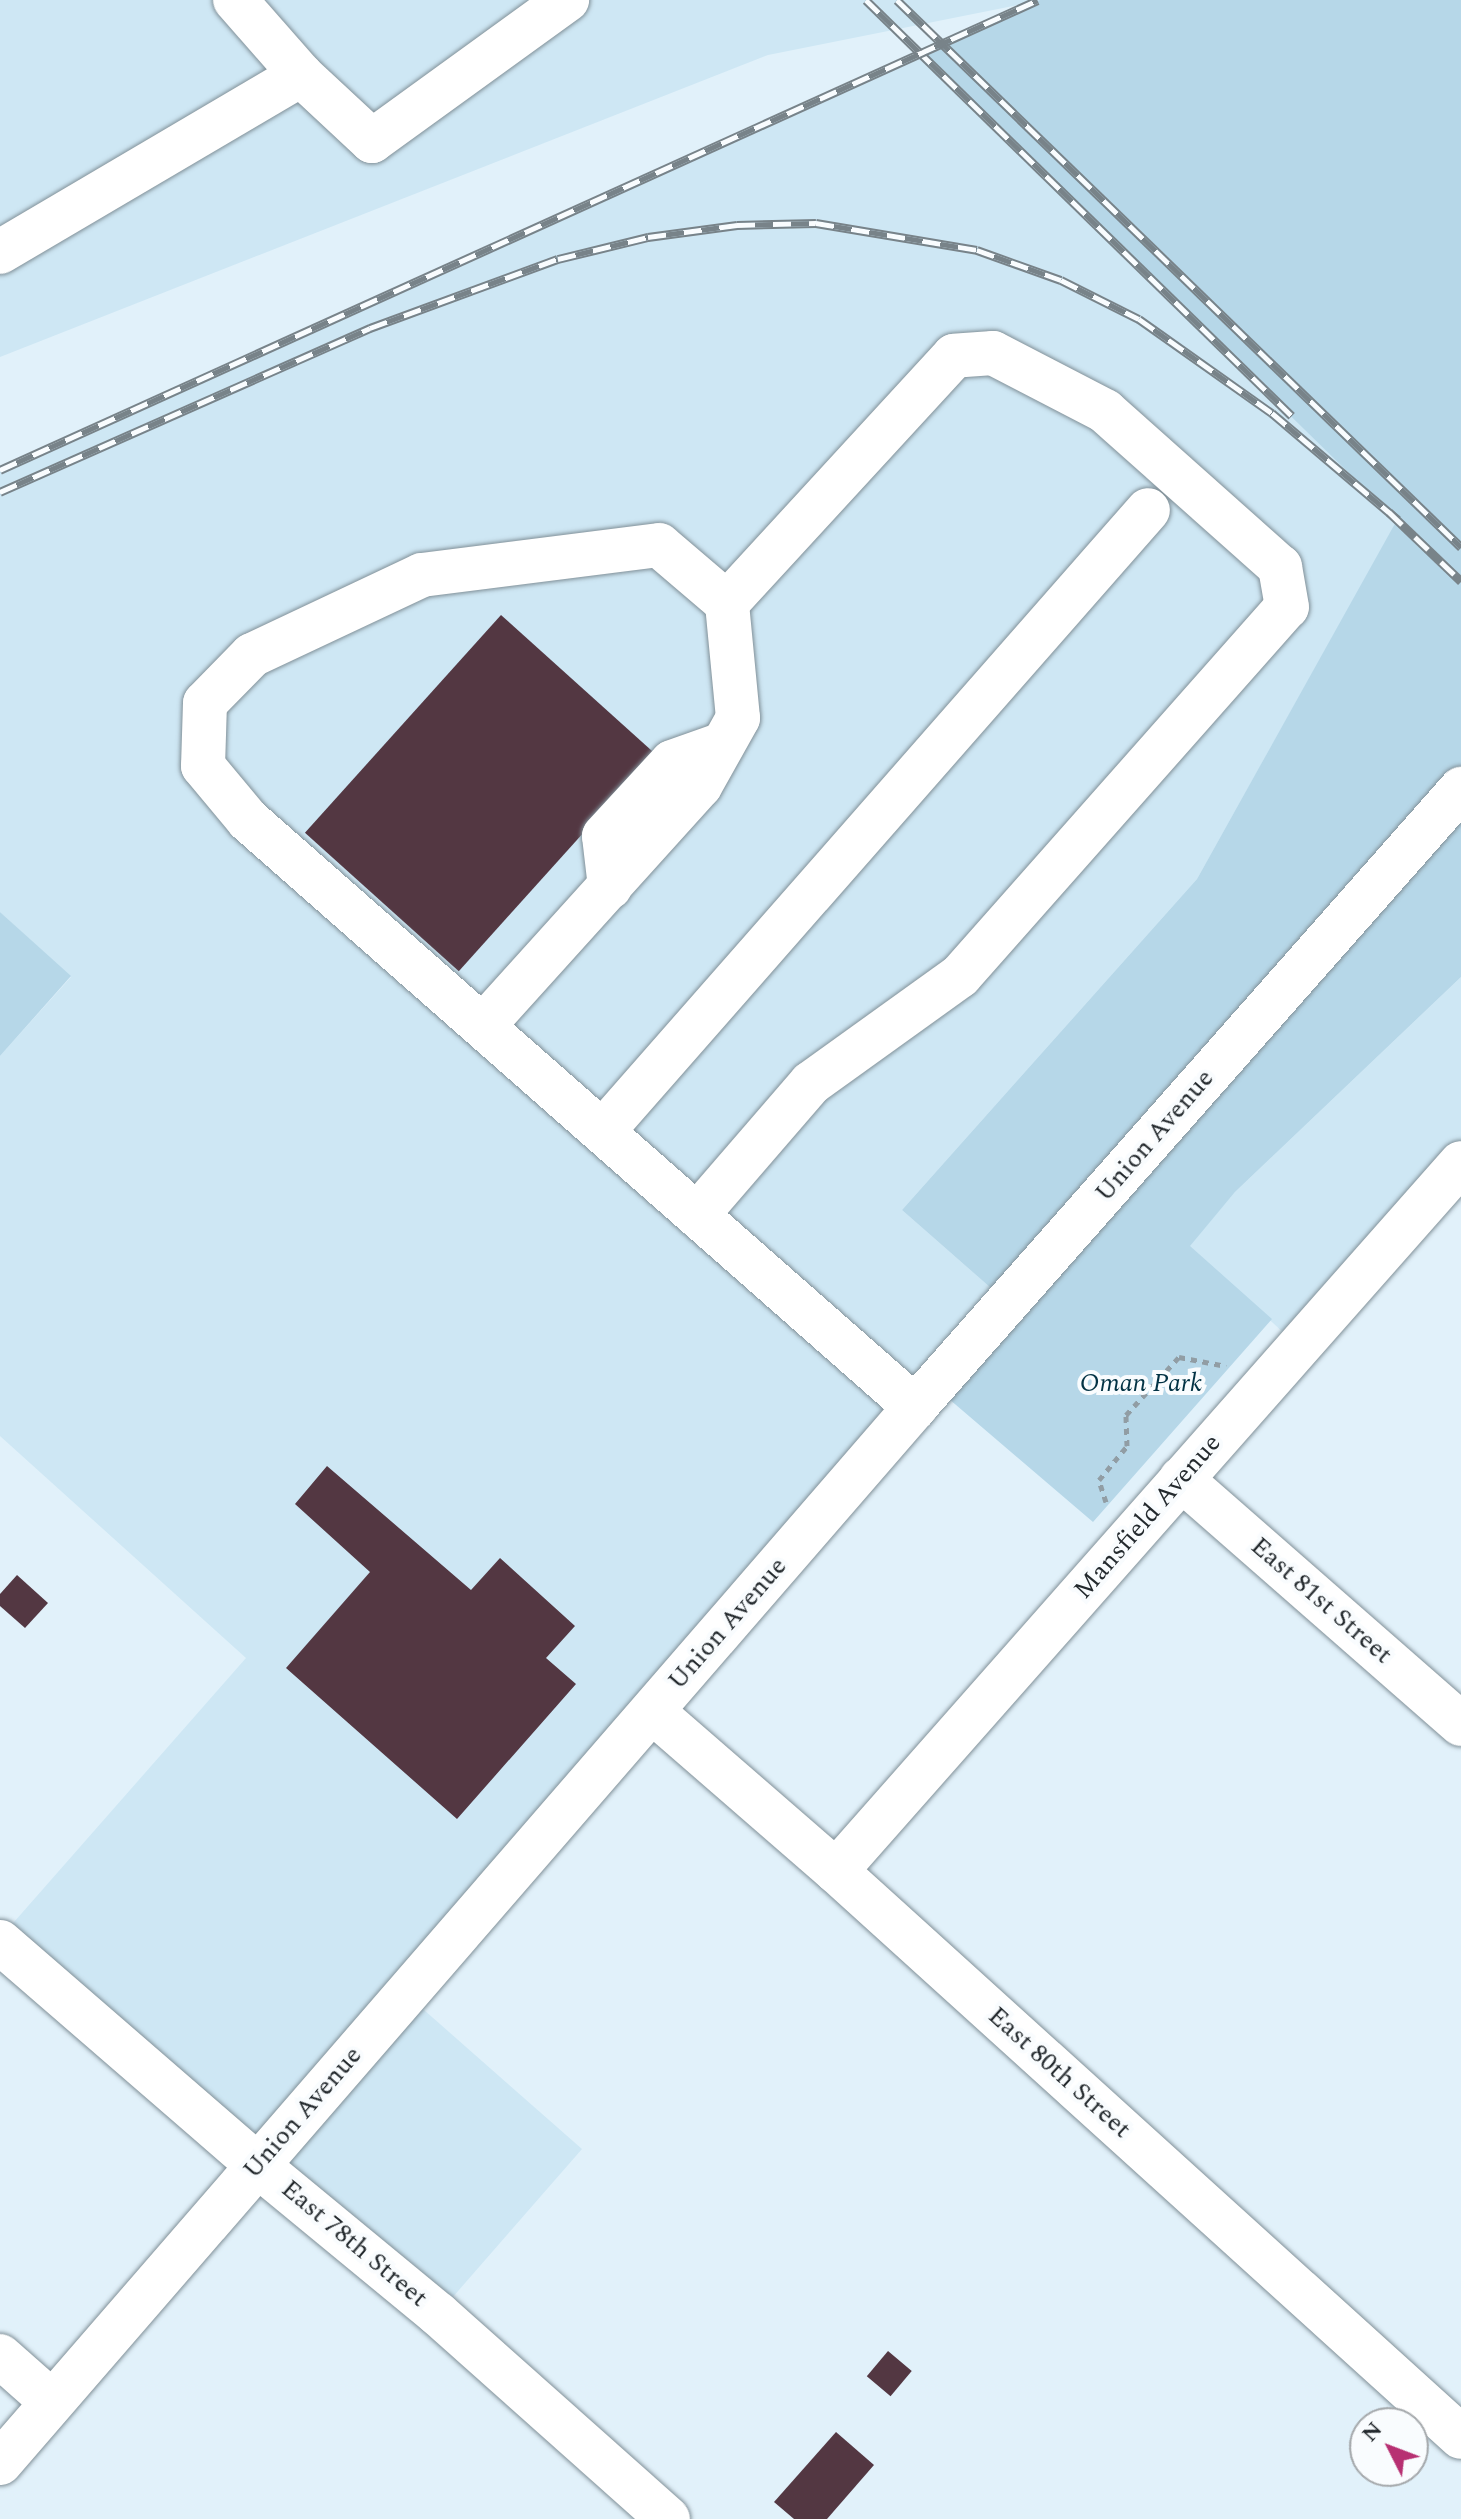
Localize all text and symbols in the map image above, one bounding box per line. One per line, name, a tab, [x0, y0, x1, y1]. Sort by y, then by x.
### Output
street label: Union Avenue	[1089, 1063, 1221, 1209]
park label: Oman Park	[1080, 1368, 1202, 1400]
street label: Mansfield Avenue	[1068, 1428, 1228, 1606]
street label: East 81st Street	[1244, 1531, 1398, 1671]
street label: Union Avenue	[662, 1551, 794, 1697]
street label: East 80th Street	[981, 2001, 1137, 2145]
street label: Union Avenue	[237, 2040, 369, 2186]
street label: East 78th Street	[274, 2174, 434, 2314]
north arrow	[1349, 2407, 1429, 2487]
text: N	[1354, 2414, 1391, 2450]

